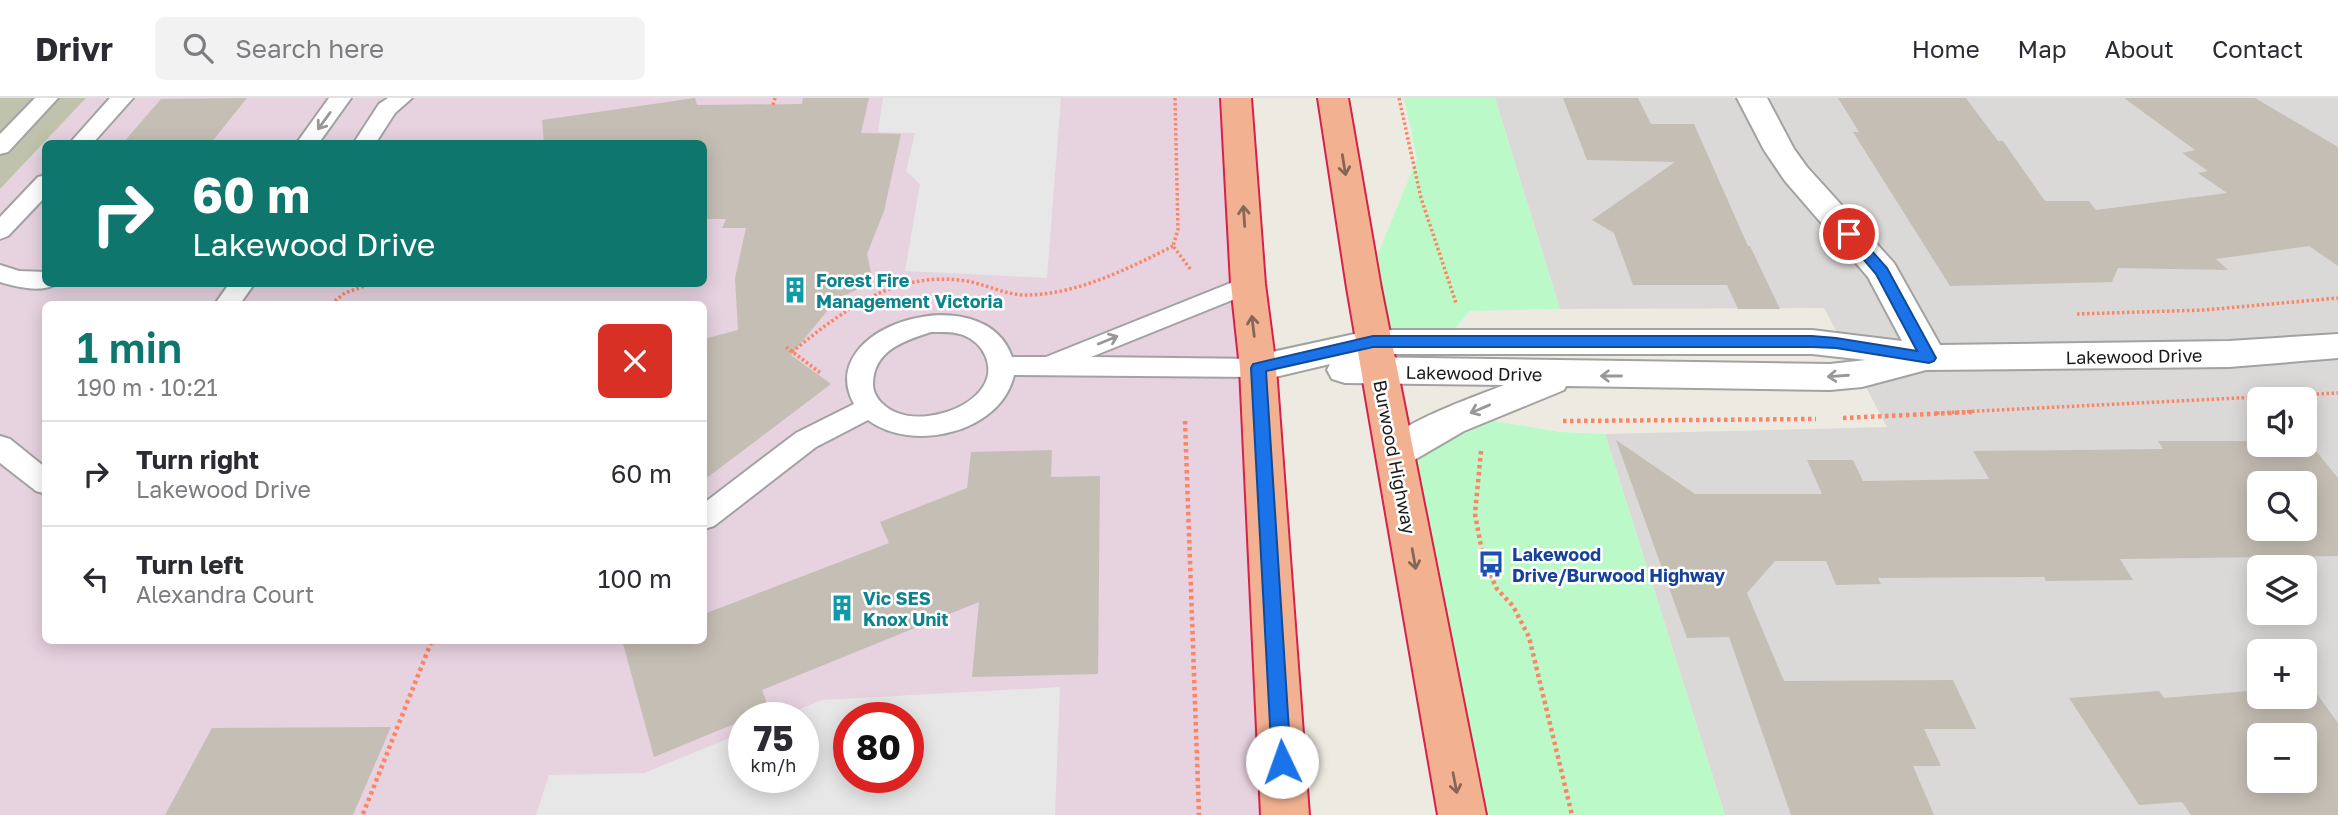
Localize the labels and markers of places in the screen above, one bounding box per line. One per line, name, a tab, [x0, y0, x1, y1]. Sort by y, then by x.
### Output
pin	[1819, 204, 1879, 264]
place label: Forest Fire Management Victoria	[816, 269, 1003, 312]
building icon: Forest Fire Management Victoria	[780, 275, 810, 305]
place label: Lakewood Drive/Burwood Highway	[1512, 543, 1725, 586]
bus stop icon: Lakewood Drive/Burwood Highway	[1476, 549, 1506, 579]
place label: Vic SES Knox Unit	[863, 587, 948, 630]
building icon: Vic SES Knox Unit	[827, 593, 857, 623]

